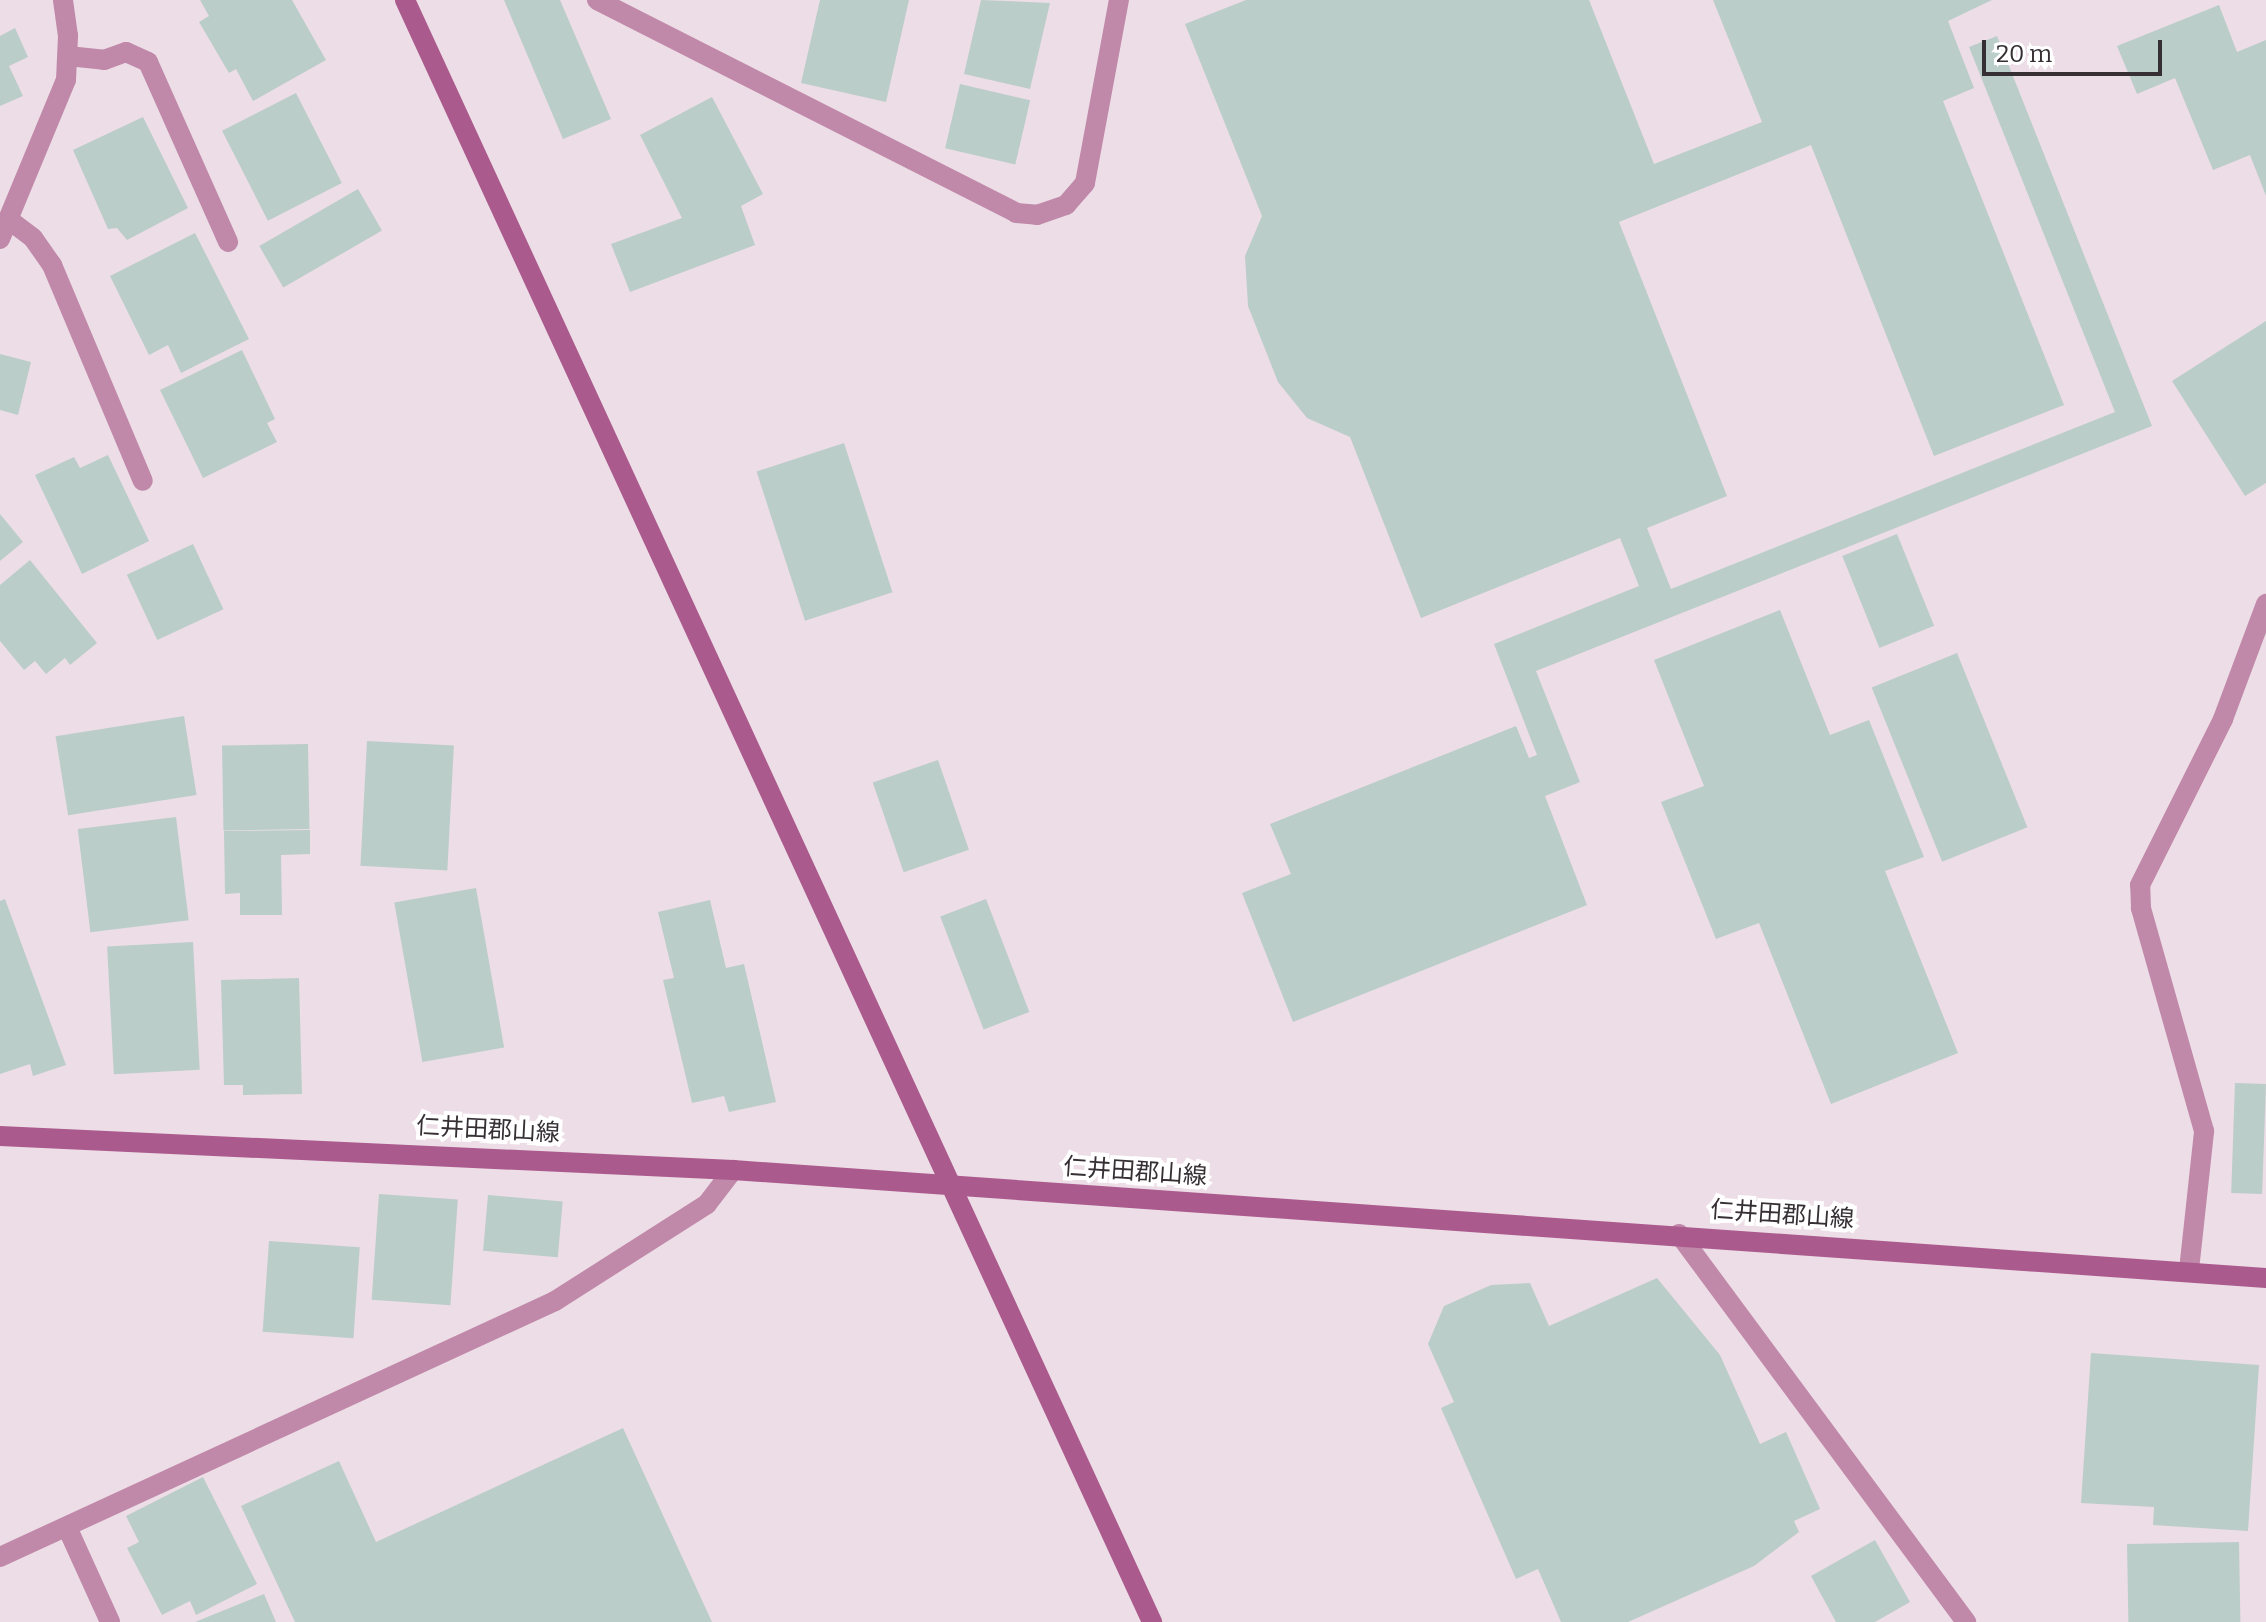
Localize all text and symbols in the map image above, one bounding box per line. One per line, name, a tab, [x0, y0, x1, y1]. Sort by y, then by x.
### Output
scale bar	[1986, 24, 2166, 74]
text: 20 m	[1996, 40, 2052, 68]
street label: 仁井田郡山線	[415, 1112, 561, 1148]
street label: 仁井田郡山線	[1062, 1153, 1208, 1191]
street label: 仁井田郡山線	[1709, 1196, 1855, 1234]

